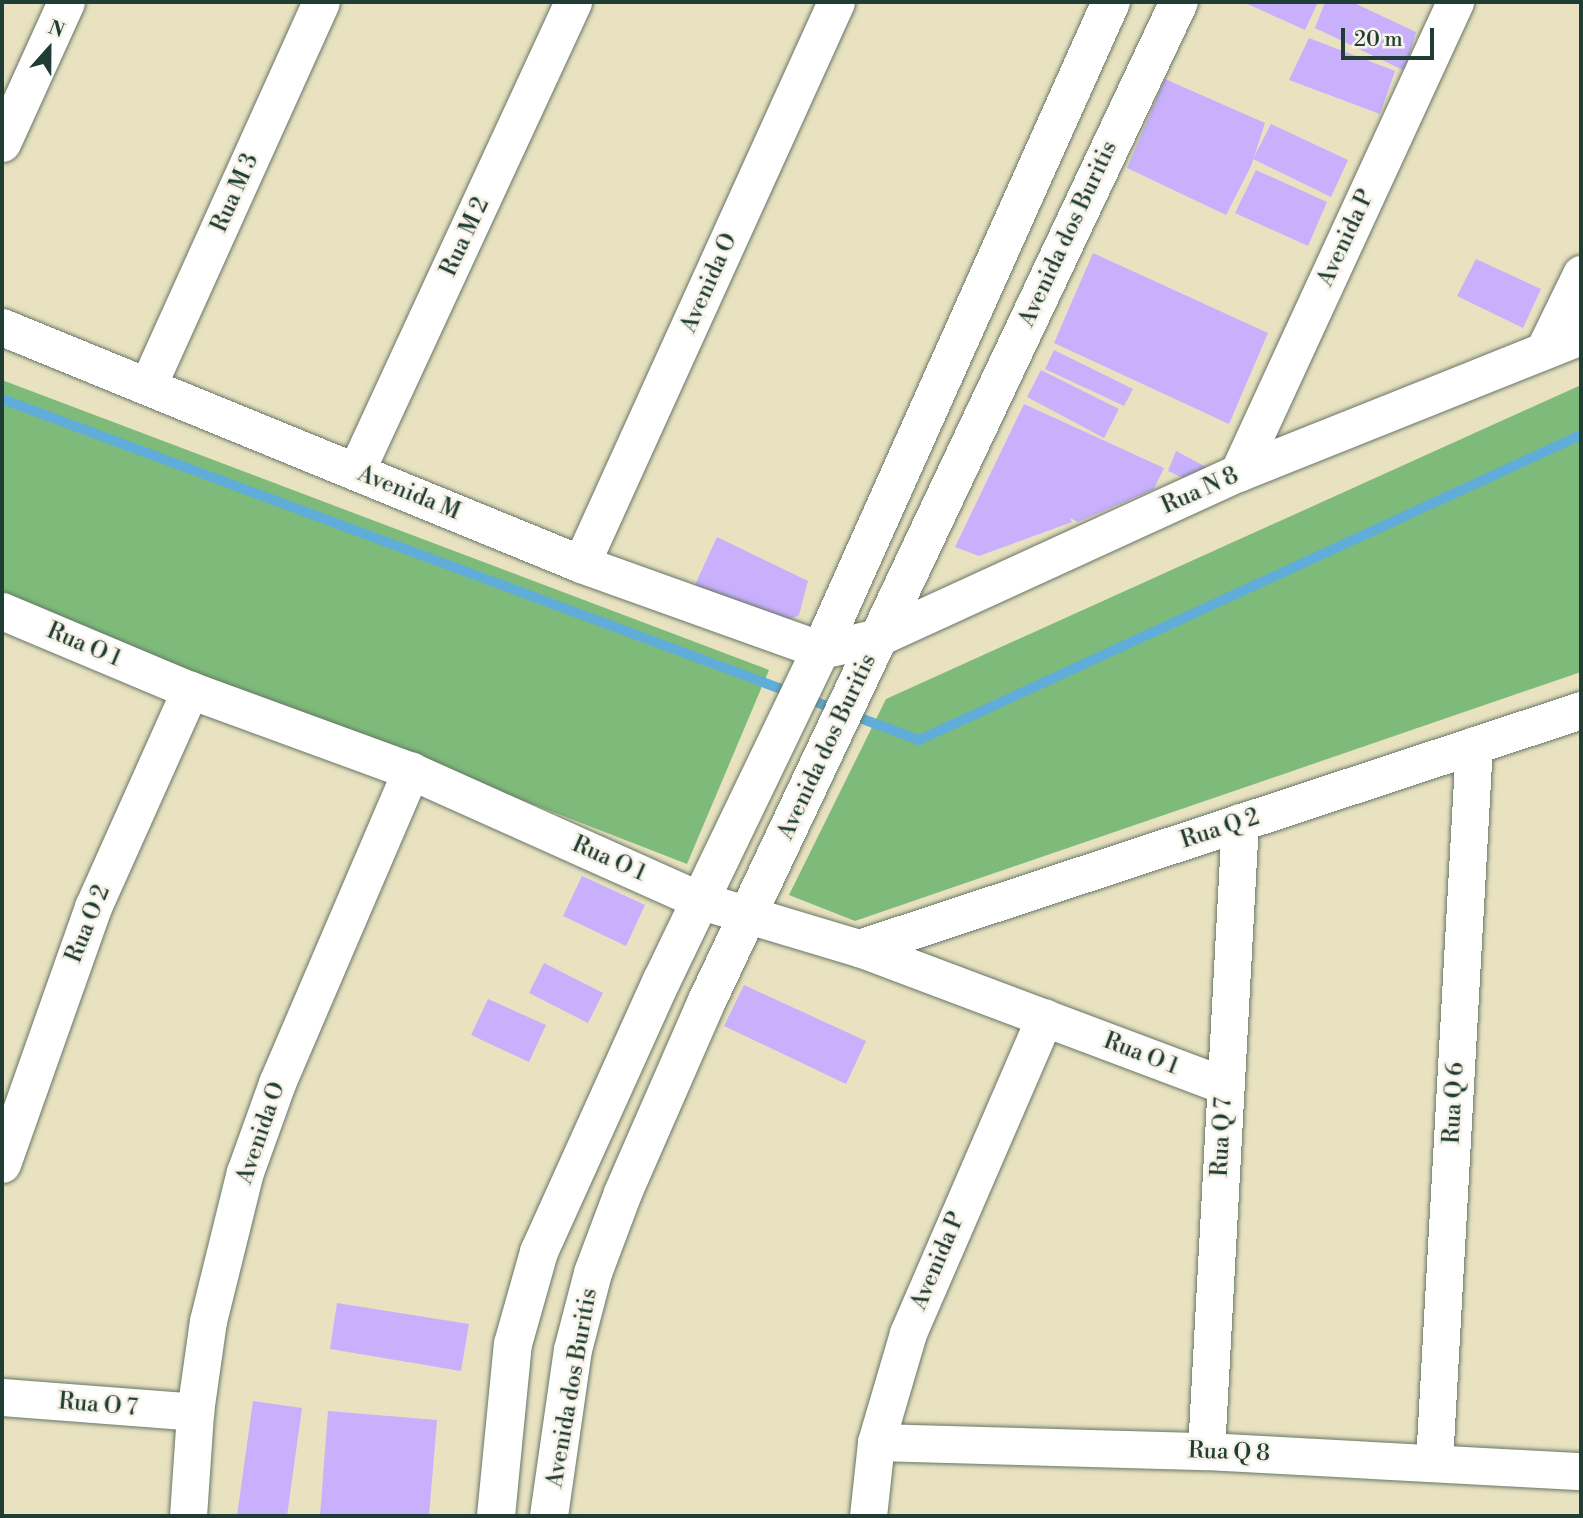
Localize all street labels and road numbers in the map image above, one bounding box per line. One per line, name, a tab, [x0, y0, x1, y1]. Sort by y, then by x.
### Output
street label: Avenida dos Buritis	[1013, 137, 1123, 331]
street label: Rua M 3	[205, 149, 265, 237]
street label: Avenida P	[1312, 185, 1380, 291]
street label: Rua M 2	[435, 193, 495, 281]
street label: Avenida O	[675, 229, 743, 337]
street label: Avenida M	[354, 460, 464, 526]
street label: Rua N 8	[1157, 462, 1243, 520]
street label: Rua O 1	[43, 617, 125, 673]
street label: Avenida dos Buritis	[772, 650, 882, 844]
street label: Rua Q 2	[1177, 803, 1263, 855]
street label: Rua O 1	[568, 831, 650, 887]
street label: Rua O 2	[60, 881, 116, 967]
street label: Rua O 1	[1100, 1027, 1182, 1081]
street label: Rua Q 6	[1438, 1061, 1470, 1145]
street label: Avenida O	[231, 1078, 291, 1188]
street label: Rua Q 7	[1206, 1096, 1238, 1178]
street label: Avenida P	[905, 1208, 971, 1314]
street label: Avenida dos Buritis	[541, 1286, 603, 1490]
street label: Rua O 7	[57, 1388, 139, 1422]
street label: Rua Q 8	[1187, 1437, 1271, 1467]

